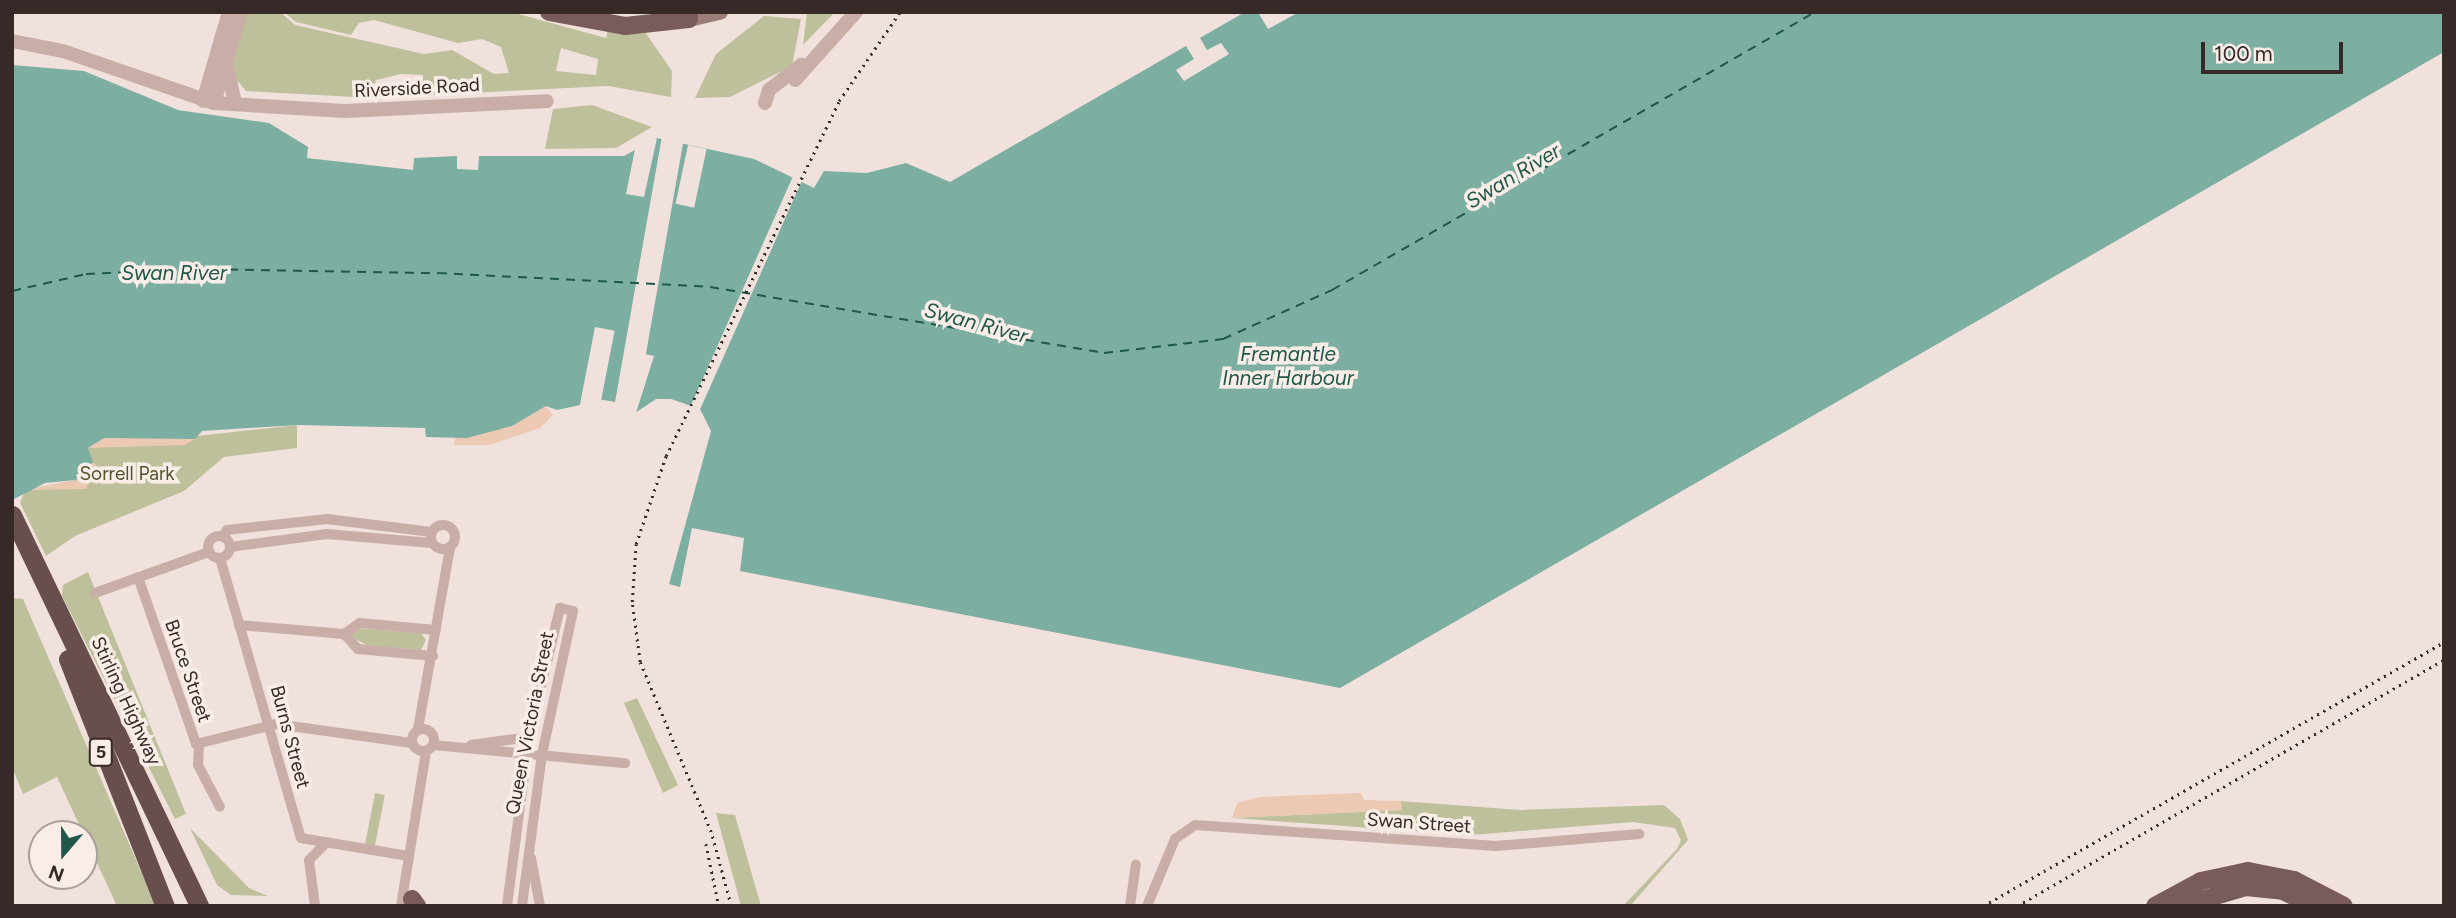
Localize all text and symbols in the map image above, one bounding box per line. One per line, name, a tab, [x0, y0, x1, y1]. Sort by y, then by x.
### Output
scale bar	[2204, 28, 2346, 72]
text: 100 m	[2214, 41, 2273, 66]
street label: Riverside Road	[354, 73, 480, 103]
water label: Swan River	[1461, 138, 1565, 214]
water label: Swan River	[121, 260, 227, 286]
water label: Swan River	[922, 297, 1030, 349]
water label: Fremantle Inner Harbour	[1222, 341, 1354, 391]
park label: Sorrell Park	[79, 463, 175, 485]
street label: Bruce Street	[160, 617, 216, 725]
street label: Queen Victoria Street	[501, 630, 559, 816]
street label: Stirling Highway	[86, 633, 166, 769]
street label: Burns Street	[265, 683, 315, 791]
road number: 5	[89, 738, 113, 766]
street label: Swan Street	[1366, 808, 1472, 838]
north arrow	[28, 820, 98, 890]
text: N	[45, 860, 67, 887]

